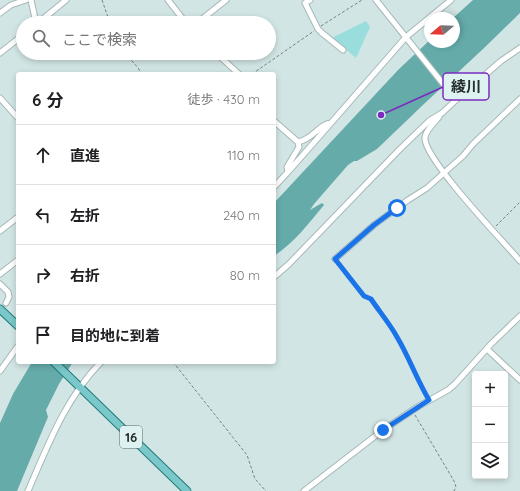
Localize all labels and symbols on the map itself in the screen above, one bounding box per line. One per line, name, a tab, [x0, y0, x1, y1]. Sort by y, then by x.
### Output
north arrow	[424, 12, 460, 48]
callout: 綾川	[443, 73, 489, 100]
text: 綾川	[451, 77, 481, 96]
route start	[388, 199, 406, 217]
route end	[374, 421, 392, 439]
road number: 16	[120, 426, 142, 448]

